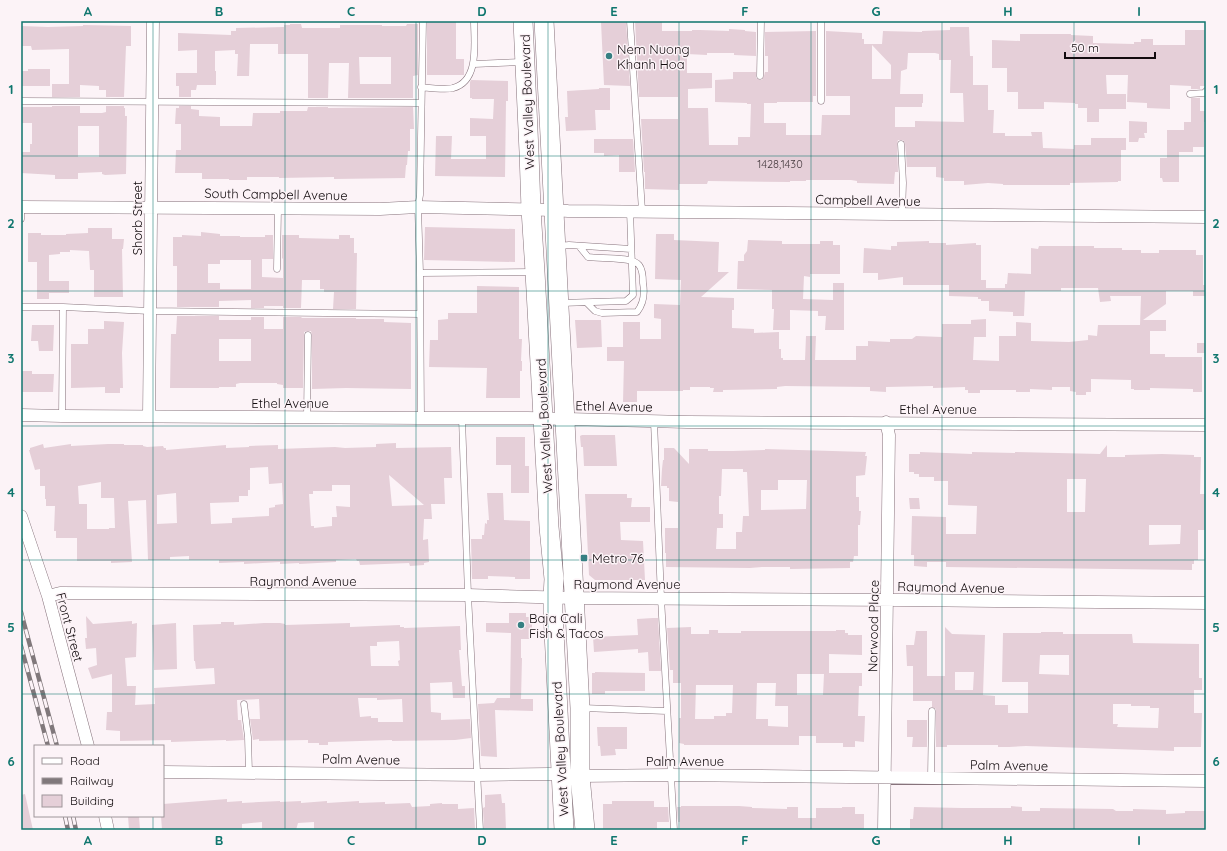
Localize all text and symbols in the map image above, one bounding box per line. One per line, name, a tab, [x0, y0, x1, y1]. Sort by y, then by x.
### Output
text: A	[84, 3, 93, 19]
text: B	[215, 3, 223, 19]
text: C	[347, 3, 355, 19]
text: D	[477, 3, 487, 19]
text: E	[610, 3, 618, 19]
text: F	[741, 3, 749, 19]
text: G	[871, 3, 881, 19]
text: H	[1003, 3, 1013, 19]
text: I	[1137, 3, 1141, 19]
street label: West Valley Boulevard	[517, 34, 537, 170]
scale bar	[1065, 34, 1155, 60]
text: 50 m	[1071, 40, 1099, 55]
place label: Nem Nuong Khanh Hoa	[617, 41, 690, 72]
marker: Nem Nuong Khanh Hoa	[604, 51, 614, 61]
text: 1	[8, 81, 14, 97]
text: 1	[1213, 81, 1219, 97]
house number: 1428,1430	[757, 157, 803, 171]
street label: Shorb Street	[129, 181, 145, 255]
street label: South Campbell Avenue	[204, 185, 348, 203]
street label: Campbell Avenue	[815, 191, 921, 209]
text: 2	[7, 215, 15, 231]
text: 2	[1212, 215, 1220, 231]
text: 3	[8, 350, 15, 366]
text: 3	[1213, 350, 1220, 366]
street label: West Valley Boulevard	[532, 358, 556, 494]
street label: Ethel Avenue	[251, 395, 329, 411]
street label: Ethel Avenue	[575, 397, 653, 415]
street label: Ethel Avenue	[899, 401, 977, 417]
text: 4	[7, 484, 15, 500]
text: 4	[1212, 484, 1220, 500]
place label: Metro 76	[592, 550, 644, 566]
marker: Metro 76	[579, 553, 589, 563]
street label: Raymond Avenue	[249, 573, 357, 589]
street label: Raymond Avenue	[573, 576, 681, 592]
street label: Raymond Avenue	[897, 578, 1005, 596]
street label: Norwood Place	[864, 580, 882, 672]
street label: Front Street	[53, 591, 87, 663]
place label: Baja Cali Fish & Tacos	[529, 610, 604, 641]
text: 5	[7, 619, 15, 635]
text: 5	[1212, 619, 1220, 635]
marker: Baja Cali Fish & Tacos	[516, 620, 526, 630]
street label: West Valley Boulevard	[548, 681, 572, 817]
legend	[34, 745, 164, 817]
street label: Palm Avenue	[322, 750, 400, 768]
text: 6	[7, 753, 15, 769]
text: Road	[70, 753, 100, 768]
street label: Palm Avenue	[646, 753, 724, 769]
text: 6	[1212, 753, 1220, 769]
street label: Palm Avenue	[970, 756, 1048, 774]
text: Railway	[70, 773, 114, 788]
text: Building	[70, 793, 114, 808]
text: A	[84, 832, 93, 848]
text: B	[215, 832, 223, 848]
text: C	[347, 832, 355, 848]
text: D	[477, 832, 487, 848]
text: E	[610, 832, 618, 848]
text: F	[741, 832, 749, 848]
text: G	[871, 832, 881, 848]
text: H	[1003, 832, 1013, 848]
text: I	[1137, 832, 1141, 848]

